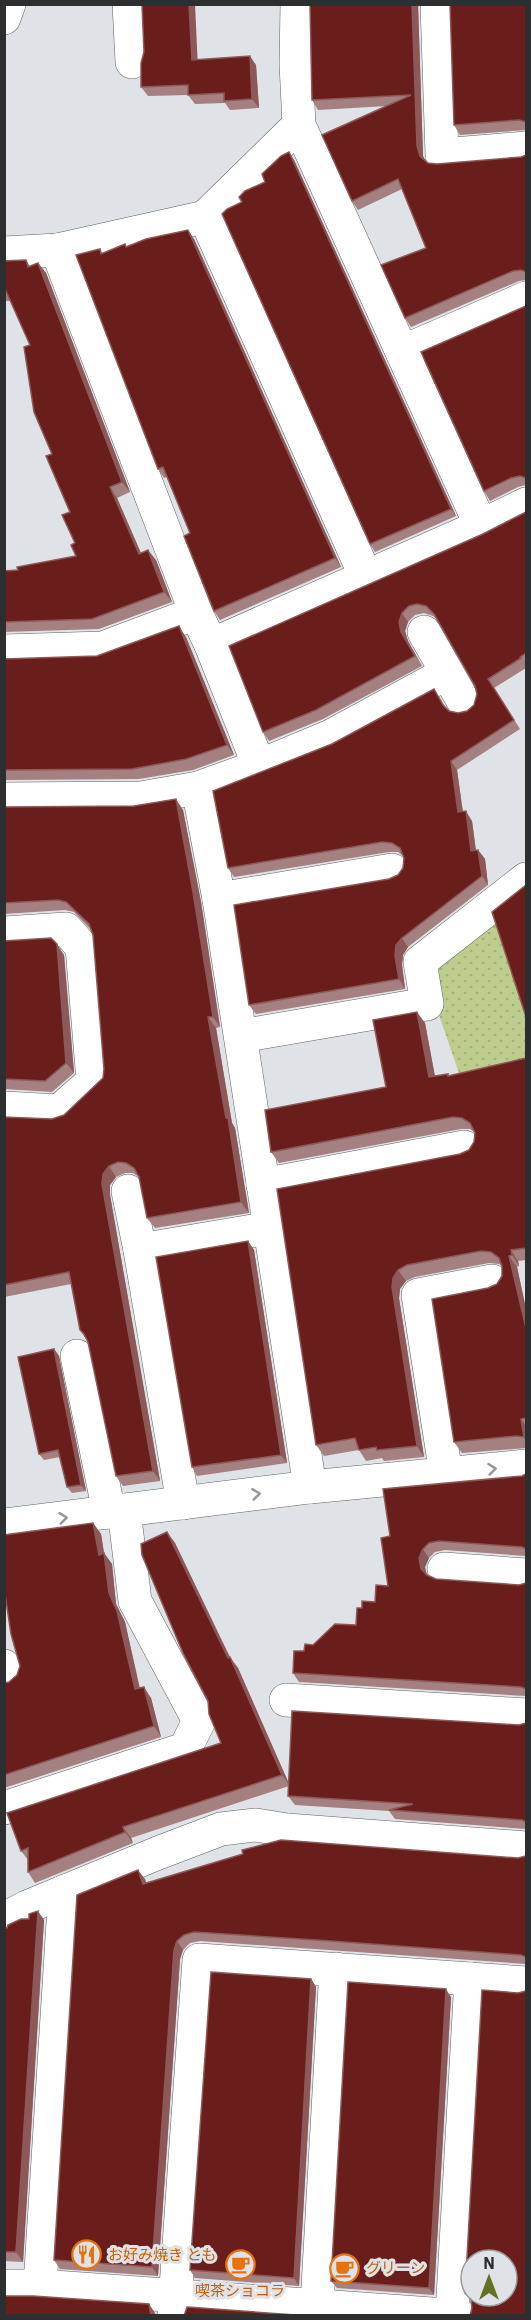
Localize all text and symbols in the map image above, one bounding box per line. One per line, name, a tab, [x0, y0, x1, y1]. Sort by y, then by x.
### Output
one-way arrow	[487, 1463, 496, 1476]
one-way arrow	[252, 1488, 261, 1501]
one-way arrow	[58, 1512, 67, 1524]
restaurant icon: お好み焼き とも	[71, 2239, 103, 2271]
place label: お好み焼き とも	[108, 2245, 217, 2264]
cafe icon: 喫茶ショコラ	[224, 2248, 256, 2280]
north arrow	[459, 2248, 519, 2308]
cafe icon: グリーン	[329, 2252, 361, 2284]
text: N	[483, 2253, 495, 2273]
place label: グリーン	[366, 2258, 425, 2277]
place label: 喫茶ショコラ	[195, 2281, 285, 2300]

